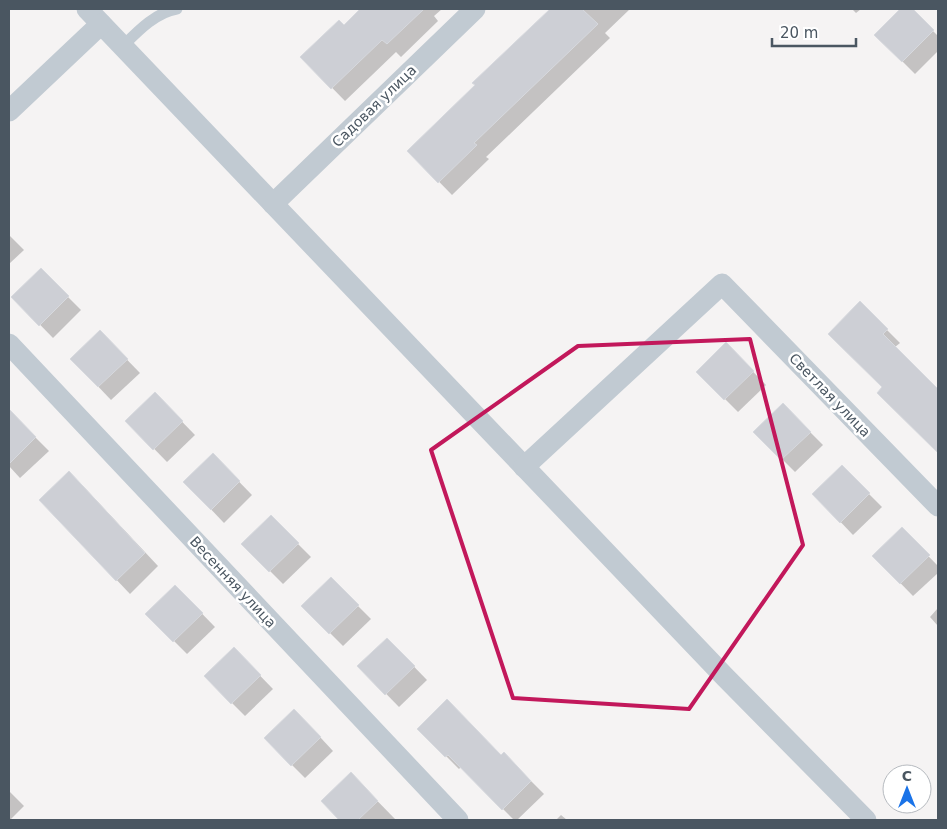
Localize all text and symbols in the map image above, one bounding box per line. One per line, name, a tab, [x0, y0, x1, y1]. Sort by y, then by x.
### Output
scale bar	[772, 15, 856, 47]
text: 20 m	[780, 24, 818, 42]
street label: Садовая улица	[329, 62, 419, 150]
street label: Светлая улица	[786, 350, 874, 440]
street label: Весенняя улица	[187, 533, 279, 631]
north arrow	[882, 764, 932, 814]
text: С	[902, 768, 912, 784]

